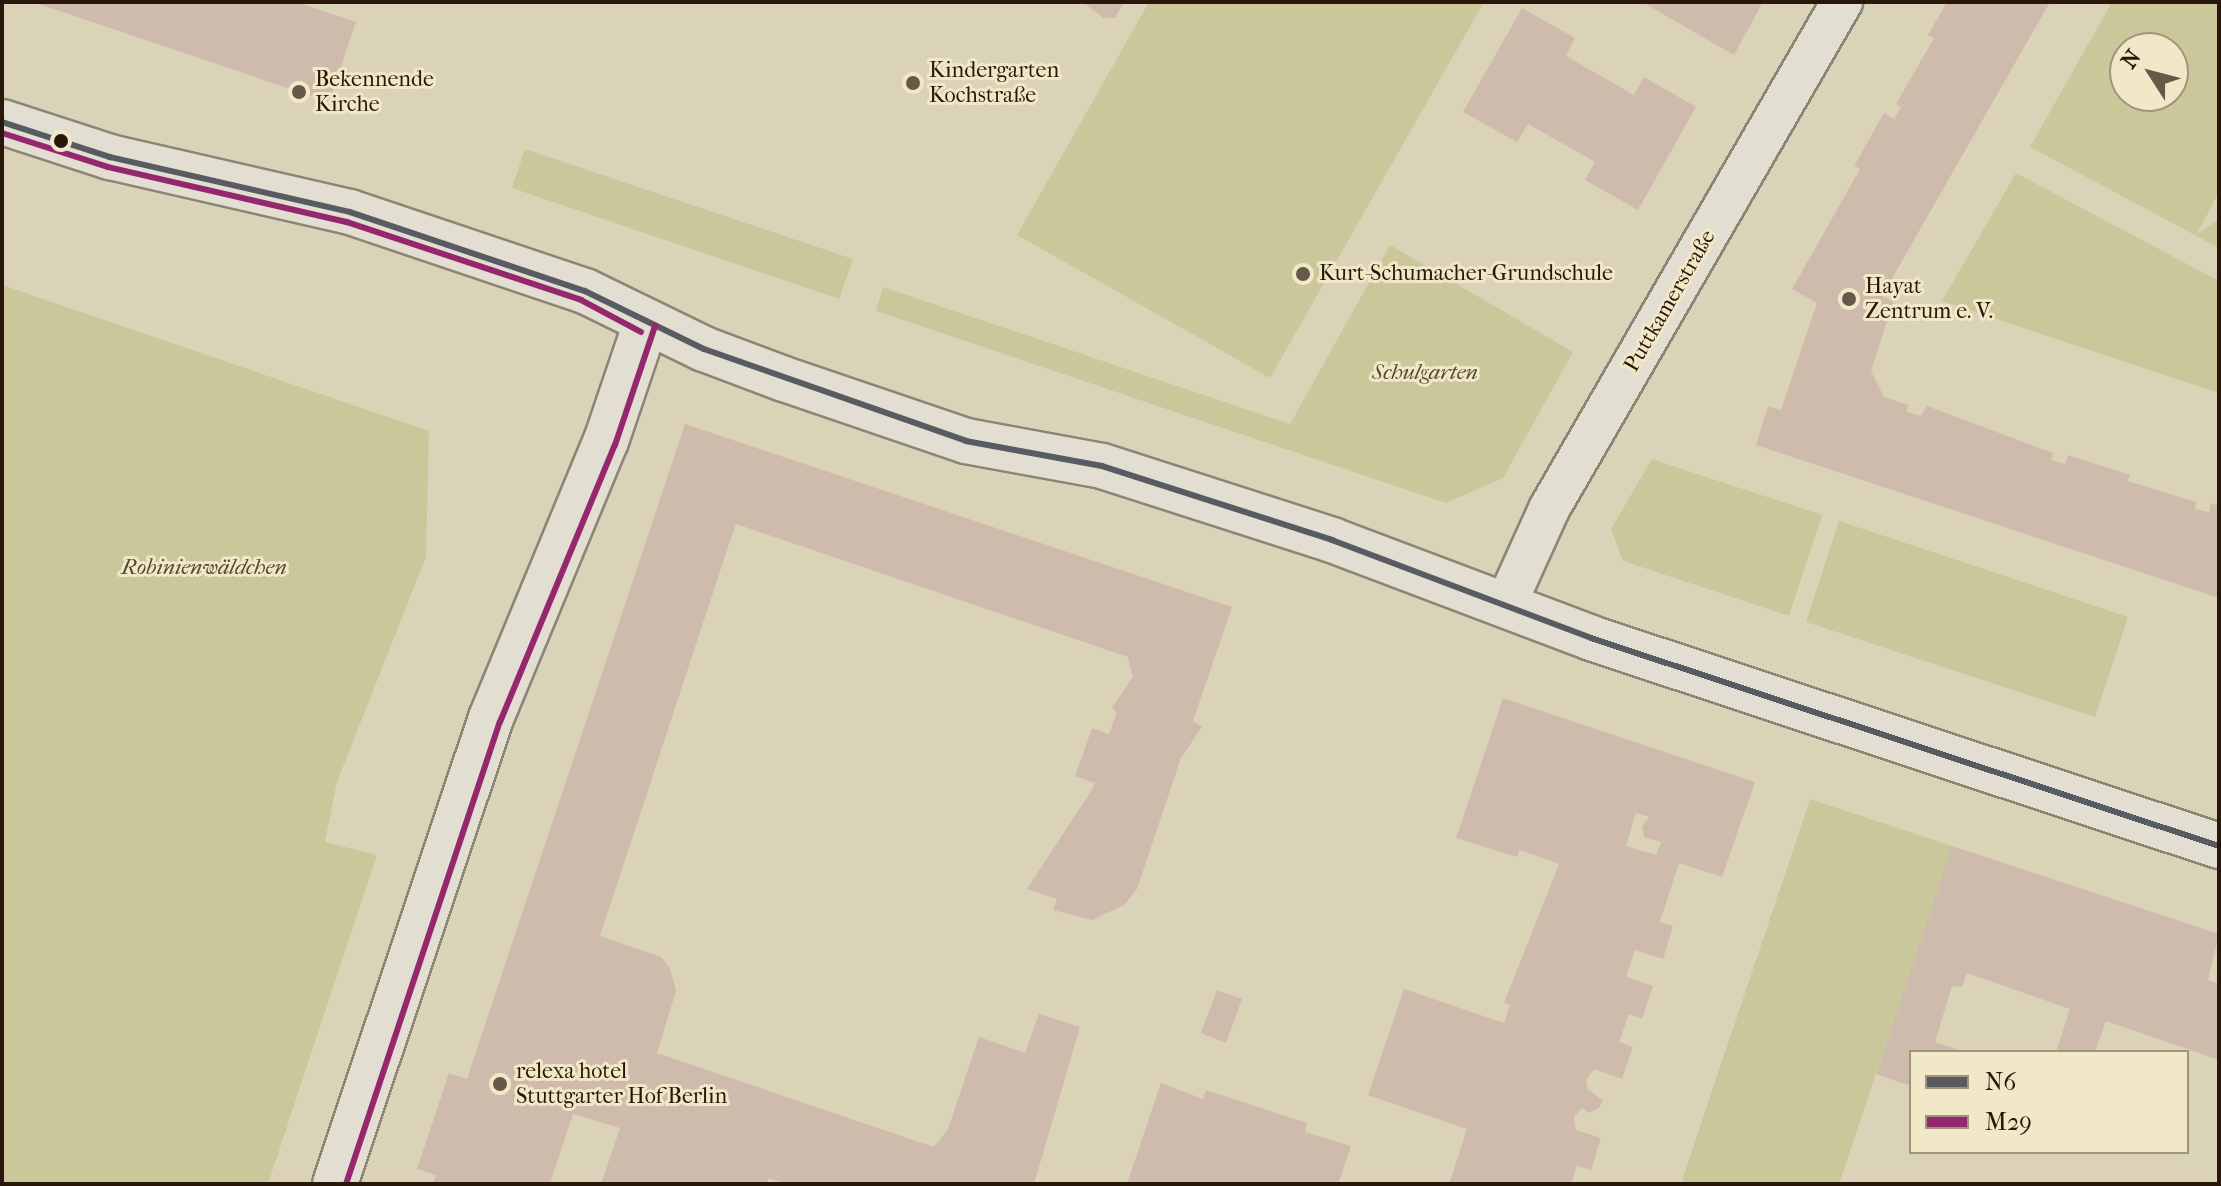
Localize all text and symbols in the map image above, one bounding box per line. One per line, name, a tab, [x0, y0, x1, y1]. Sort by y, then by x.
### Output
north arrow	[2109, 32, 2189, 112]
text: N	[2116, 45, 2147, 73]
place label: Kindergarten Kochstraße	[929, 57, 1059, 108]
place label: Bekennende Kirche	[315, 66, 434, 118]
marker: Kindergarten Kochstraße	[904, 74, 922, 92]
marker: Bekennende Kirche	[290, 83, 308, 101]
unlabelled marker	[53, 133, 69, 149]
street label: Puttkamerstraße	[1619, 225, 1721, 377]
place label: Kurt-Schumacher-Grundschule	[1319, 261, 1613, 287]
marker: Kurt-Schumacher-Grundschule	[1294, 265, 1312, 283]
place label: Hayat Zentrum e. V.	[1865, 273, 1993, 324]
marker: Hayat Zentrum e. V.	[1840, 290, 1858, 308]
park label: Schulgarten	[1372, 360, 1478, 386]
park label: Robinienwäldchen	[121, 555, 287, 581]
legend	[1909, 1050, 2189, 1154]
place label: relexa hotel Stuttgarter Hof Berlin	[516, 1058, 727, 1110]
text: N6	[1985, 1068, 2016, 1096]
marker: relexa hotel Stuttgarter Hof Berlin	[491, 1075, 509, 1093]
text: M29	[1985, 1108, 2032, 1136]

